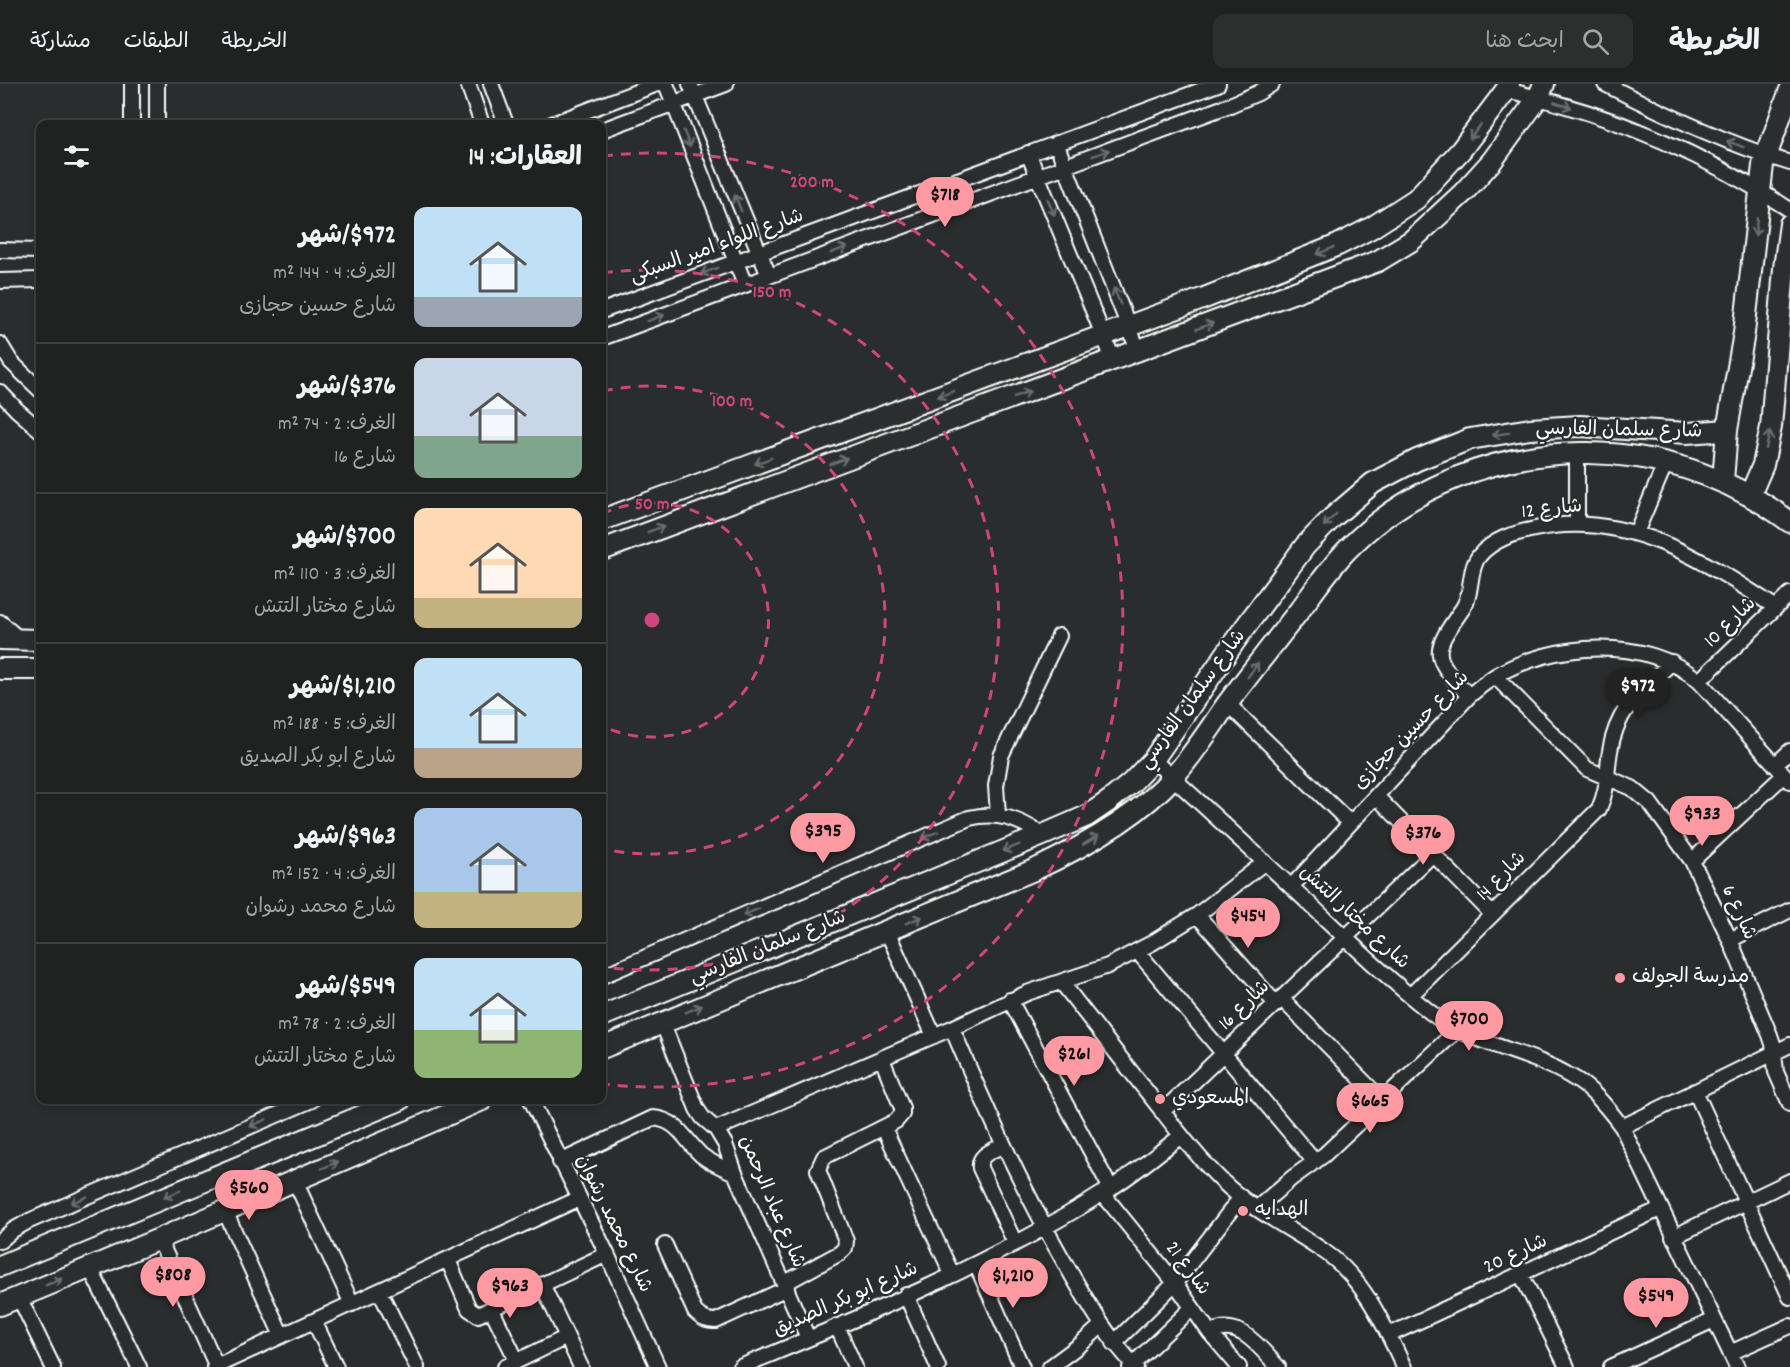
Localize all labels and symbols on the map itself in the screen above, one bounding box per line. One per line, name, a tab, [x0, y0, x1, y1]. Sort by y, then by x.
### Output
one-way arrow	[1553, 100, 1572, 111]
one-way arrow	[1469, 123, 1482, 139]
one-way arrow	[682, 129, 693, 147]
one-way arrow	[1726, 138, 1745, 149]
one-way arrow	[1091, 147, 1110, 158]
text: 200 m	[790, 171, 834, 196]
pin: $718	[909, 177, 981, 228]
one-way arrow	[732, 194, 743, 213]
one-way arrow	[1046, 198, 1057, 216]
street label: شارع اللواء امير السبكى	[626, 203, 808, 291]
one-way arrow	[1750, 217, 1761, 237]
one-way arrow	[829, 244, 848, 255]
one-way arrow	[1316, 246, 1334, 257]
one-way arrow	[701, 266, 719, 277]
text: 150 m	[753, 281, 791, 306]
one-way arrow	[1111, 287, 1122, 306]
one-way arrow	[647, 312, 665, 323]
one-way arrow	[1195, 319, 1214, 330]
one-way arrow	[1012, 387, 1031, 398]
one-way arrow	[937, 389, 955, 400]
text: 100 m	[712, 390, 752, 415]
street label: شارع سلمان الفارسي	[1535, 416, 1703, 447]
one-way arrow	[1492, 428, 1512, 439]
one-way arrow	[1763, 430, 1775, 449]
one-way arrow	[829, 455, 848, 466]
one-way arrow	[754, 456, 772, 467]
text: 50 m	[635, 493, 669, 518]
street label: شارع 12	[1520, 493, 1584, 527]
one-way arrow	[1323, 513, 1338, 527]
one-way arrow	[646, 523, 665, 534]
street label: شارع 10	[1699, 591, 1763, 655]
centre of rings	[642, 610, 662, 630]
street label: شارع سلمان الفارسي	[1133, 624, 1254, 776]
one-way arrow	[1247, 663, 1259, 679]
street label: شارع حسين حجازى	[1347, 665, 1477, 797]
pin: $972	[1602, 668, 1674, 719]
pin: $933	[1666, 796, 1738, 847]
pin: $395	[787, 813, 859, 864]
pin: $376	[1387, 815, 1459, 866]
one-way arrow	[922, 830, 940, 842]
one-way arrow	[1082, 834, 1099, 846]
one-way arrow	[1002, 843, 1021, 854]
street label: شارع 14	[1471, 846, 1533, 908]
street label: شارع مختار التتش	[1293, 859, 1415, 977]
street label: شارع 6	[1713, 881, 1763, 945]
pin: $454	[1212, 898, 1284, 949]
street label: شارع سلمان الفارسي	[685, 904, 851, 993]
one-way arrow	[742, 907, 761, 918]
one-way arrow	[904, 914, 922, 925]
place label: مدرسة الجولف	[1632, 964, 1749, 992]
marker: مدرسة الجولف	[1613, 971, 1627, 985]
street label: شارع 16	[1213, 974, 1277, 1038]
pin: $700	[1433, 1001, 1505, 1052]
one-way arrow	[684, 1003, 703, 1014]
pin: $261	[1038, 1036, 1110, 1087]
pin: $665	[1334, 1083, 1406, 1134]
place label: المسعودي	[1172, 1085, 1249, 1113]
marker: المسعودي	[1153, 1092, 1167, 1106]
one-way arrow	[249, 1118, 267, 1129]
street label: شارع عباد الرحمن	[730, 1131, 812, 1273]
street label: شارع محمد رشوان	[567, 1150, 659, 1298]
one-way arrow	[321, 1159, 339, 1171]
pin: $560	[213, 1170, 285, 1221]
one-way arrow	[163, 1189, 181, 1200]
one-way arrow	[70, 1194, 88, 1206]
place label: الهدايه	[1255, 1197, 1309, 1225]
marker: الهدايه	[1236, 1204, 1250, 1218]
street label: شارع 20	[1479, 1228, 1553, 1282]
street label: شارع 21	[1157, 1236, 1217, 1302]
street label: شارع ابو بكر الصديق	[769, 1255, 923, 1345]
pin: $808	[137, 1257, 209, 1308]
pin: $1,210	[964, 1258, 1062, 1309]
pin: $963	[474, 1268, 546, 1319]
one-way arrow	[44, 1276, 63, 1287]
pin: $549	[1620, 1278, 1692, 1329]

